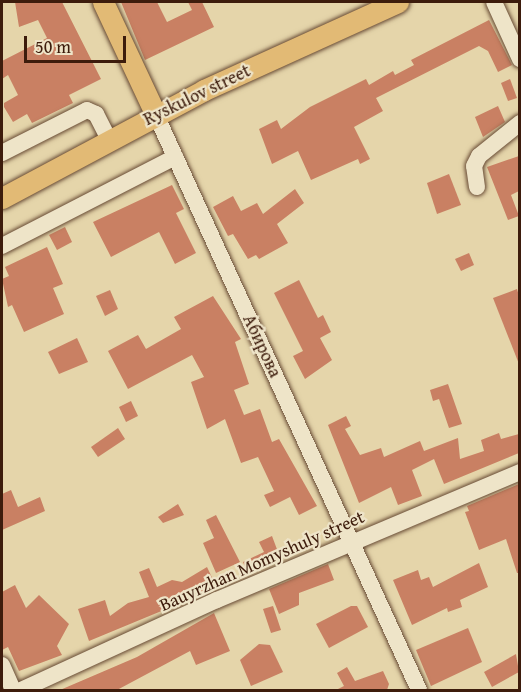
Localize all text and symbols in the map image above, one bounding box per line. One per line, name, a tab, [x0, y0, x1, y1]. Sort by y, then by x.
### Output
scale bar	[27, 24, 129, 62]
text: 50 m	[35, 33, 71, 60]
street label: Ryskulov street	[140, 60, 254, 130]
street label: Абирова	[238, 311, 286, 381]
street label: Bauyrzhan Momyshuly street	[156, 506, 368, 616]

